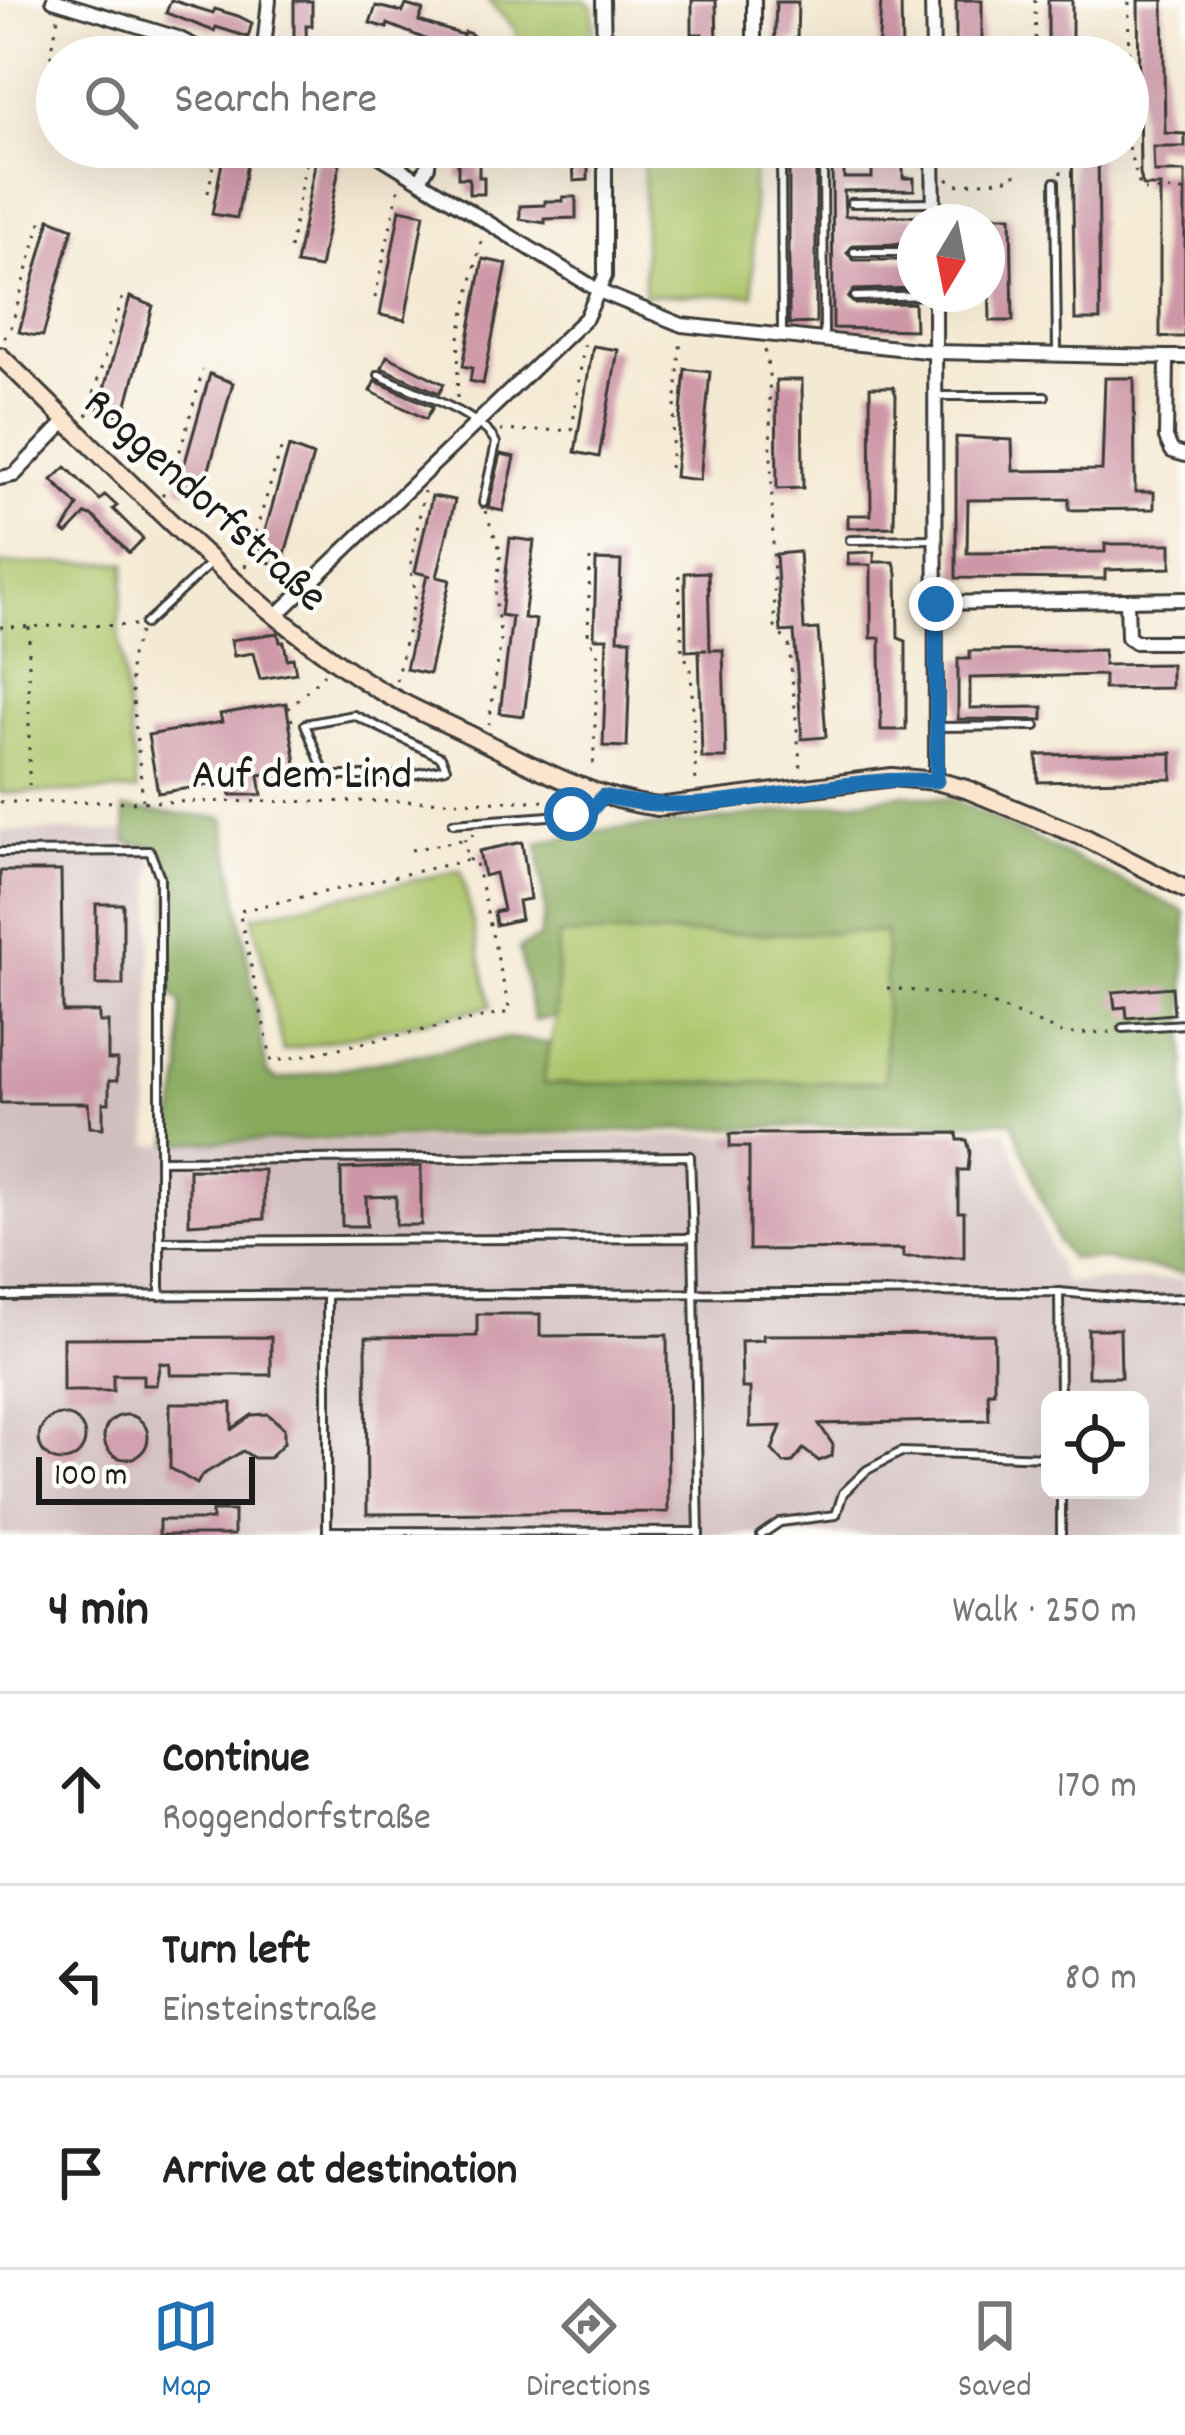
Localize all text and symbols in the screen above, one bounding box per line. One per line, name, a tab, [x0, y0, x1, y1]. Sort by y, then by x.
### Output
search box	[36, 36, 1149, 168]
icon: search	[78, 69, 144, 135]
text: Search here	[174, 70, 377, 134]
north arrow	[897, 204, 1005, 312]
street label: Roggendorfstraße	[67, 375, 340, 630]
route end	[909, 577, 963, 631]
street label: Auf dem Lind	[192, 746, 412, 810]
route start	[544, 787, 598, 841]
map controls	[1041, 1391, 1149, 1499]
button: locate	[1041, 1391, 1149, 1499]
scale bar	[36, 1451, 255, 1504]
text: 100 m	[54, 1454, 127, 1501]
text: 4 min	[48, 1577, 149, 1649]
text: Walk · 250 m	[952, 1586, 1137, 1641]
text: Continue	[162, 1729, 310, 1793]
icon: ahead	[48, 1756, 114, 1822]
text: 170 m	[1057, 1761, 1137, 1816]
text: Roggendorfstraße	[162, 1793, 431, 1848]
text: Turn left	[162, 1921, 310, 1985]
icon: left	[48, 1948, 114, 2014]
text: 80 m	[1064, 1953, 1137, 2008]
text: Einsteinstraße	[162, 1985, 377, 2040]
icon: arrive	[48, 2140, 114, 2206]
text: Arrive at destination	[162, 2141, 517, 2205]
tab: Map	[153, 2293, 219, 2412]
tab: Directions	[526, 2293, 651, 2412]
tab: Saved	[958, 2293, 1032, 2412]

